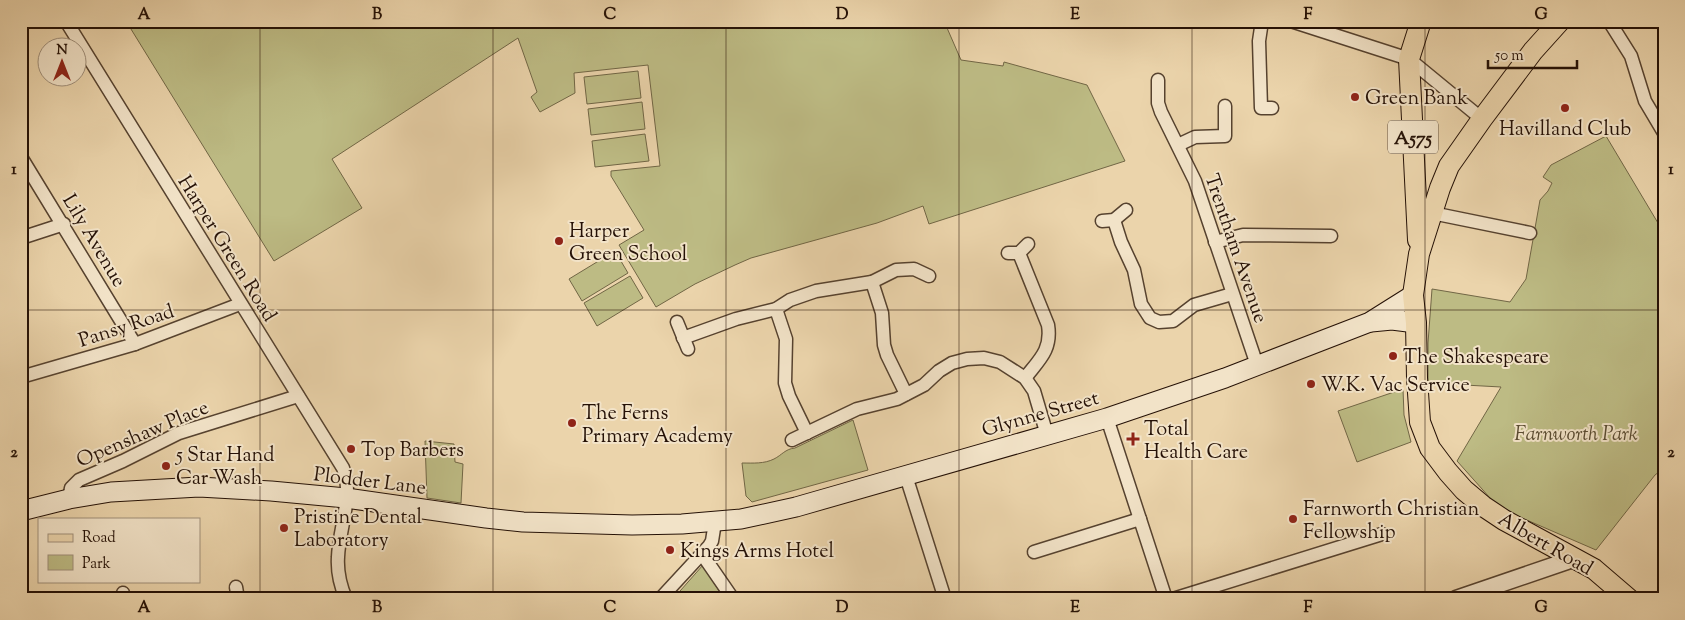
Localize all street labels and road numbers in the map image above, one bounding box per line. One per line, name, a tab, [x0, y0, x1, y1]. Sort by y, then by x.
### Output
road number: A575	[1388, 120, 1438, 154]
street label: Harper Green Road	[169, 170, 283, 328]
street label: Trentham Avenue	[1196, 170, 1274, 327]
street label: Lily Avenue	[54, 189, 132, 293]
street label: Pansy Road	[75, 298, 178, 356]
street label: Glynne Street	[979, 385, 1103, 446]
street label: Openshaw Place	[72, 394, 214, 476]
street label: Plodder Lane	[312, 461, 428, 504]
street label: Albert Road	[1492, 506, 1598, 584]

